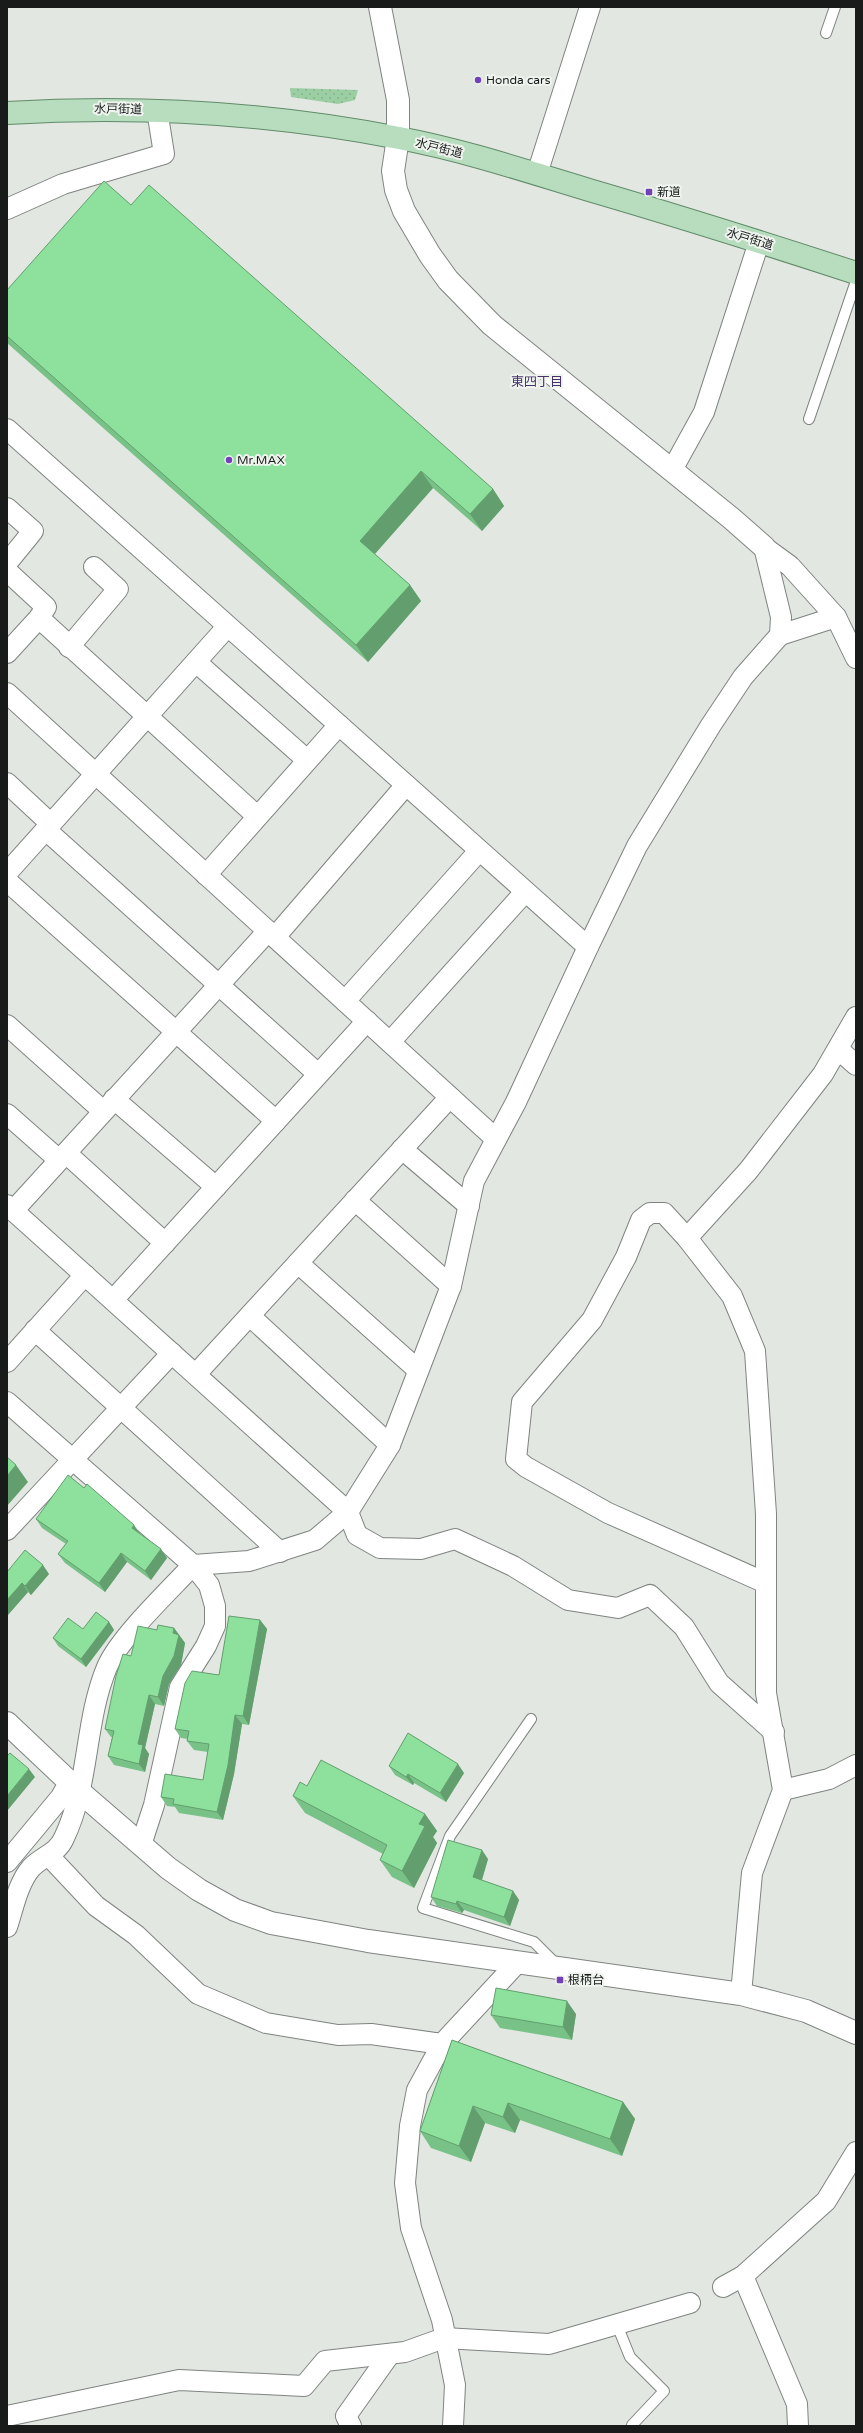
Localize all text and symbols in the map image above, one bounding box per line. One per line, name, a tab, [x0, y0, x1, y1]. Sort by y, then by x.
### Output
place label: Honda cars	[486, 73, 551, 87]
marker: Honda cars	[473, 75, 483, 85]
street label: 水戸街道	[94, 102, 142, 116]
street label: 水戸街道	[414, 135, 464, 161]
place label: 新道	[657, 185, 681, 199]
marker: 新道	[644, 187, 654, 197]
street label: 水戸街道	[725, 225, 775, 253]
district label: 東四丁目	[511, 374, 563, 390]
place label: Mr.MAX	[237, 453, 285, 467]
marker: Mr.MAX	[224, 455, 234, 465]
place label: 根柄台	[568, 1973, 604, 1987]
marker: 根柄台	[555, 1975, 565, 1985]

